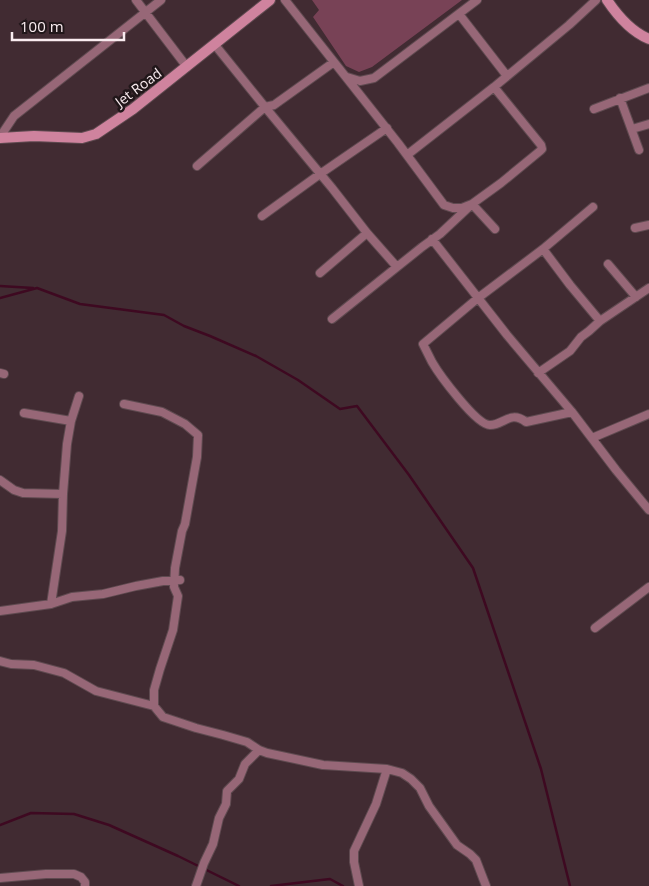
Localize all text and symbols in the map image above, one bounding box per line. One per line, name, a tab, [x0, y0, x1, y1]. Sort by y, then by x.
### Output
scale bar	[12, 10, 125, 42]
text: 100 m	[20, 16, 64, 36]
street label: Jet Road	[109, 63, 165, 112]

